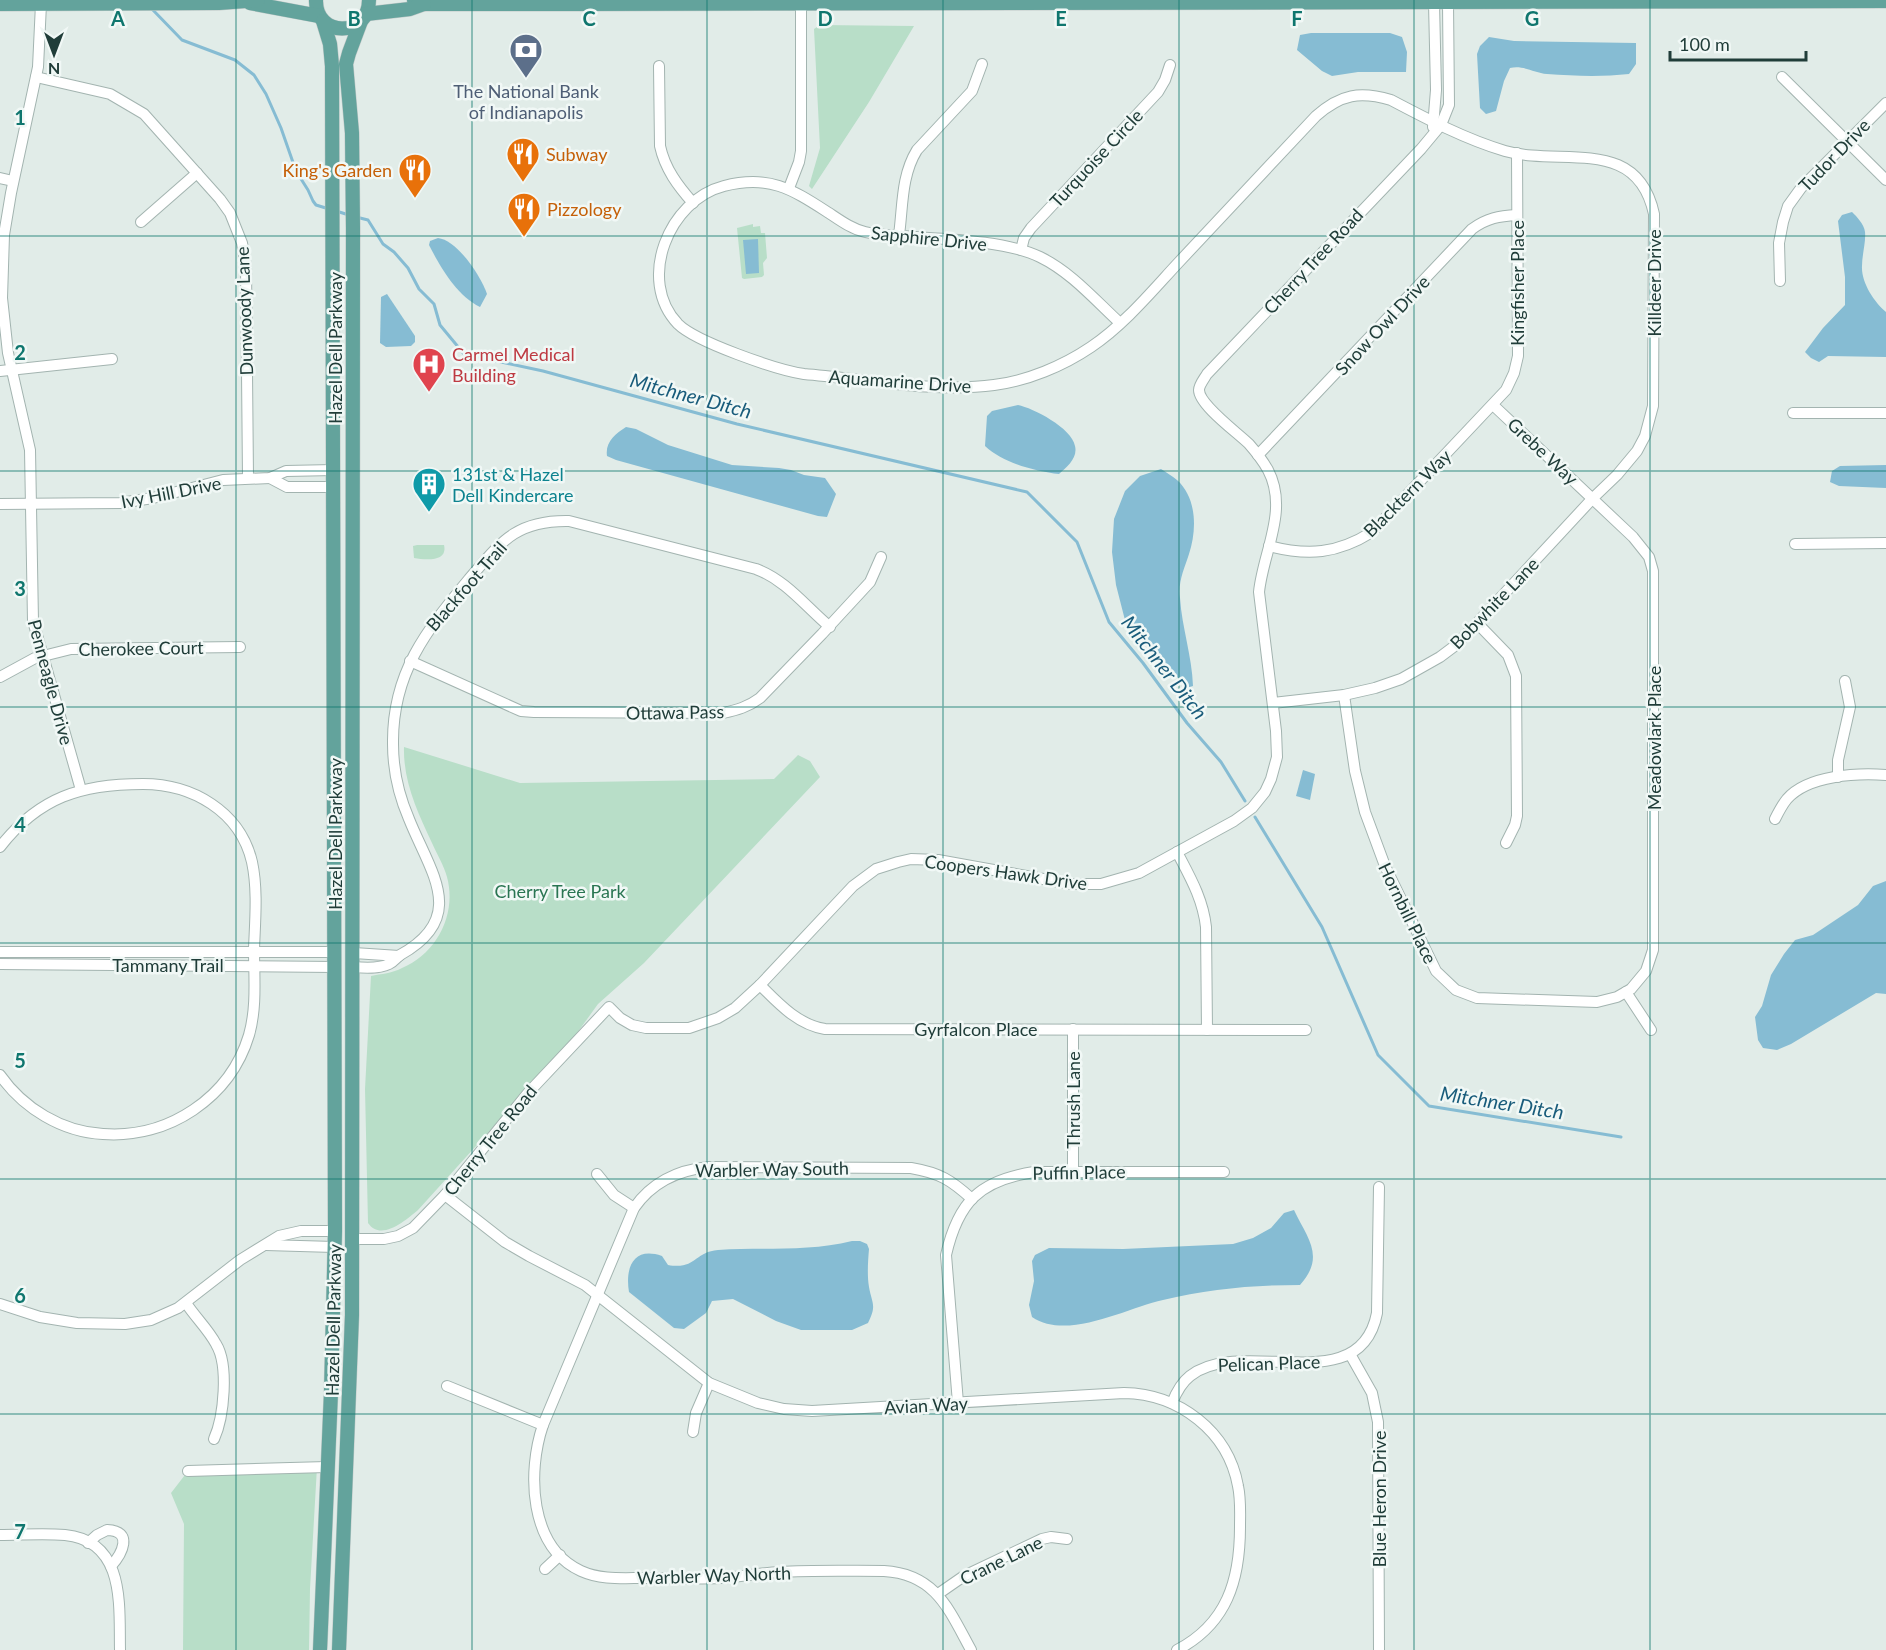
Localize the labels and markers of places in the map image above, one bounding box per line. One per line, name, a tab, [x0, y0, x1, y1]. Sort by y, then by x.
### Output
bank icon: The National Bank of Indianapolis	[508, 32, 544, 79]
place label: The National Bank of Indianapolis	[453, 80, 600, 123]
restaurant icon: Subway	[505, 136, 541, 183]
place label: Subway	[546, 143, 608, 165]
restaurant icon: King's Garden	[397, 152, 433, 199]
place label: King's Garden	[283, 159, 392, 181]
restaurant icon: Pizzology	[506, 191, 542, 238]
place label: Pizzology	[547, 198, 622, 220]
place label: Carmel Medical Building	[452, 343, 575, 386]
hospital icon: Carmel Medical Building	[411, 346, 447, 393]
place label: 131st & Hazel Dell Kindercare	[452, 463, 573, 506]
building icon: 131st & Hazel Dell Kindercare	[411, 466, 447, 513]

